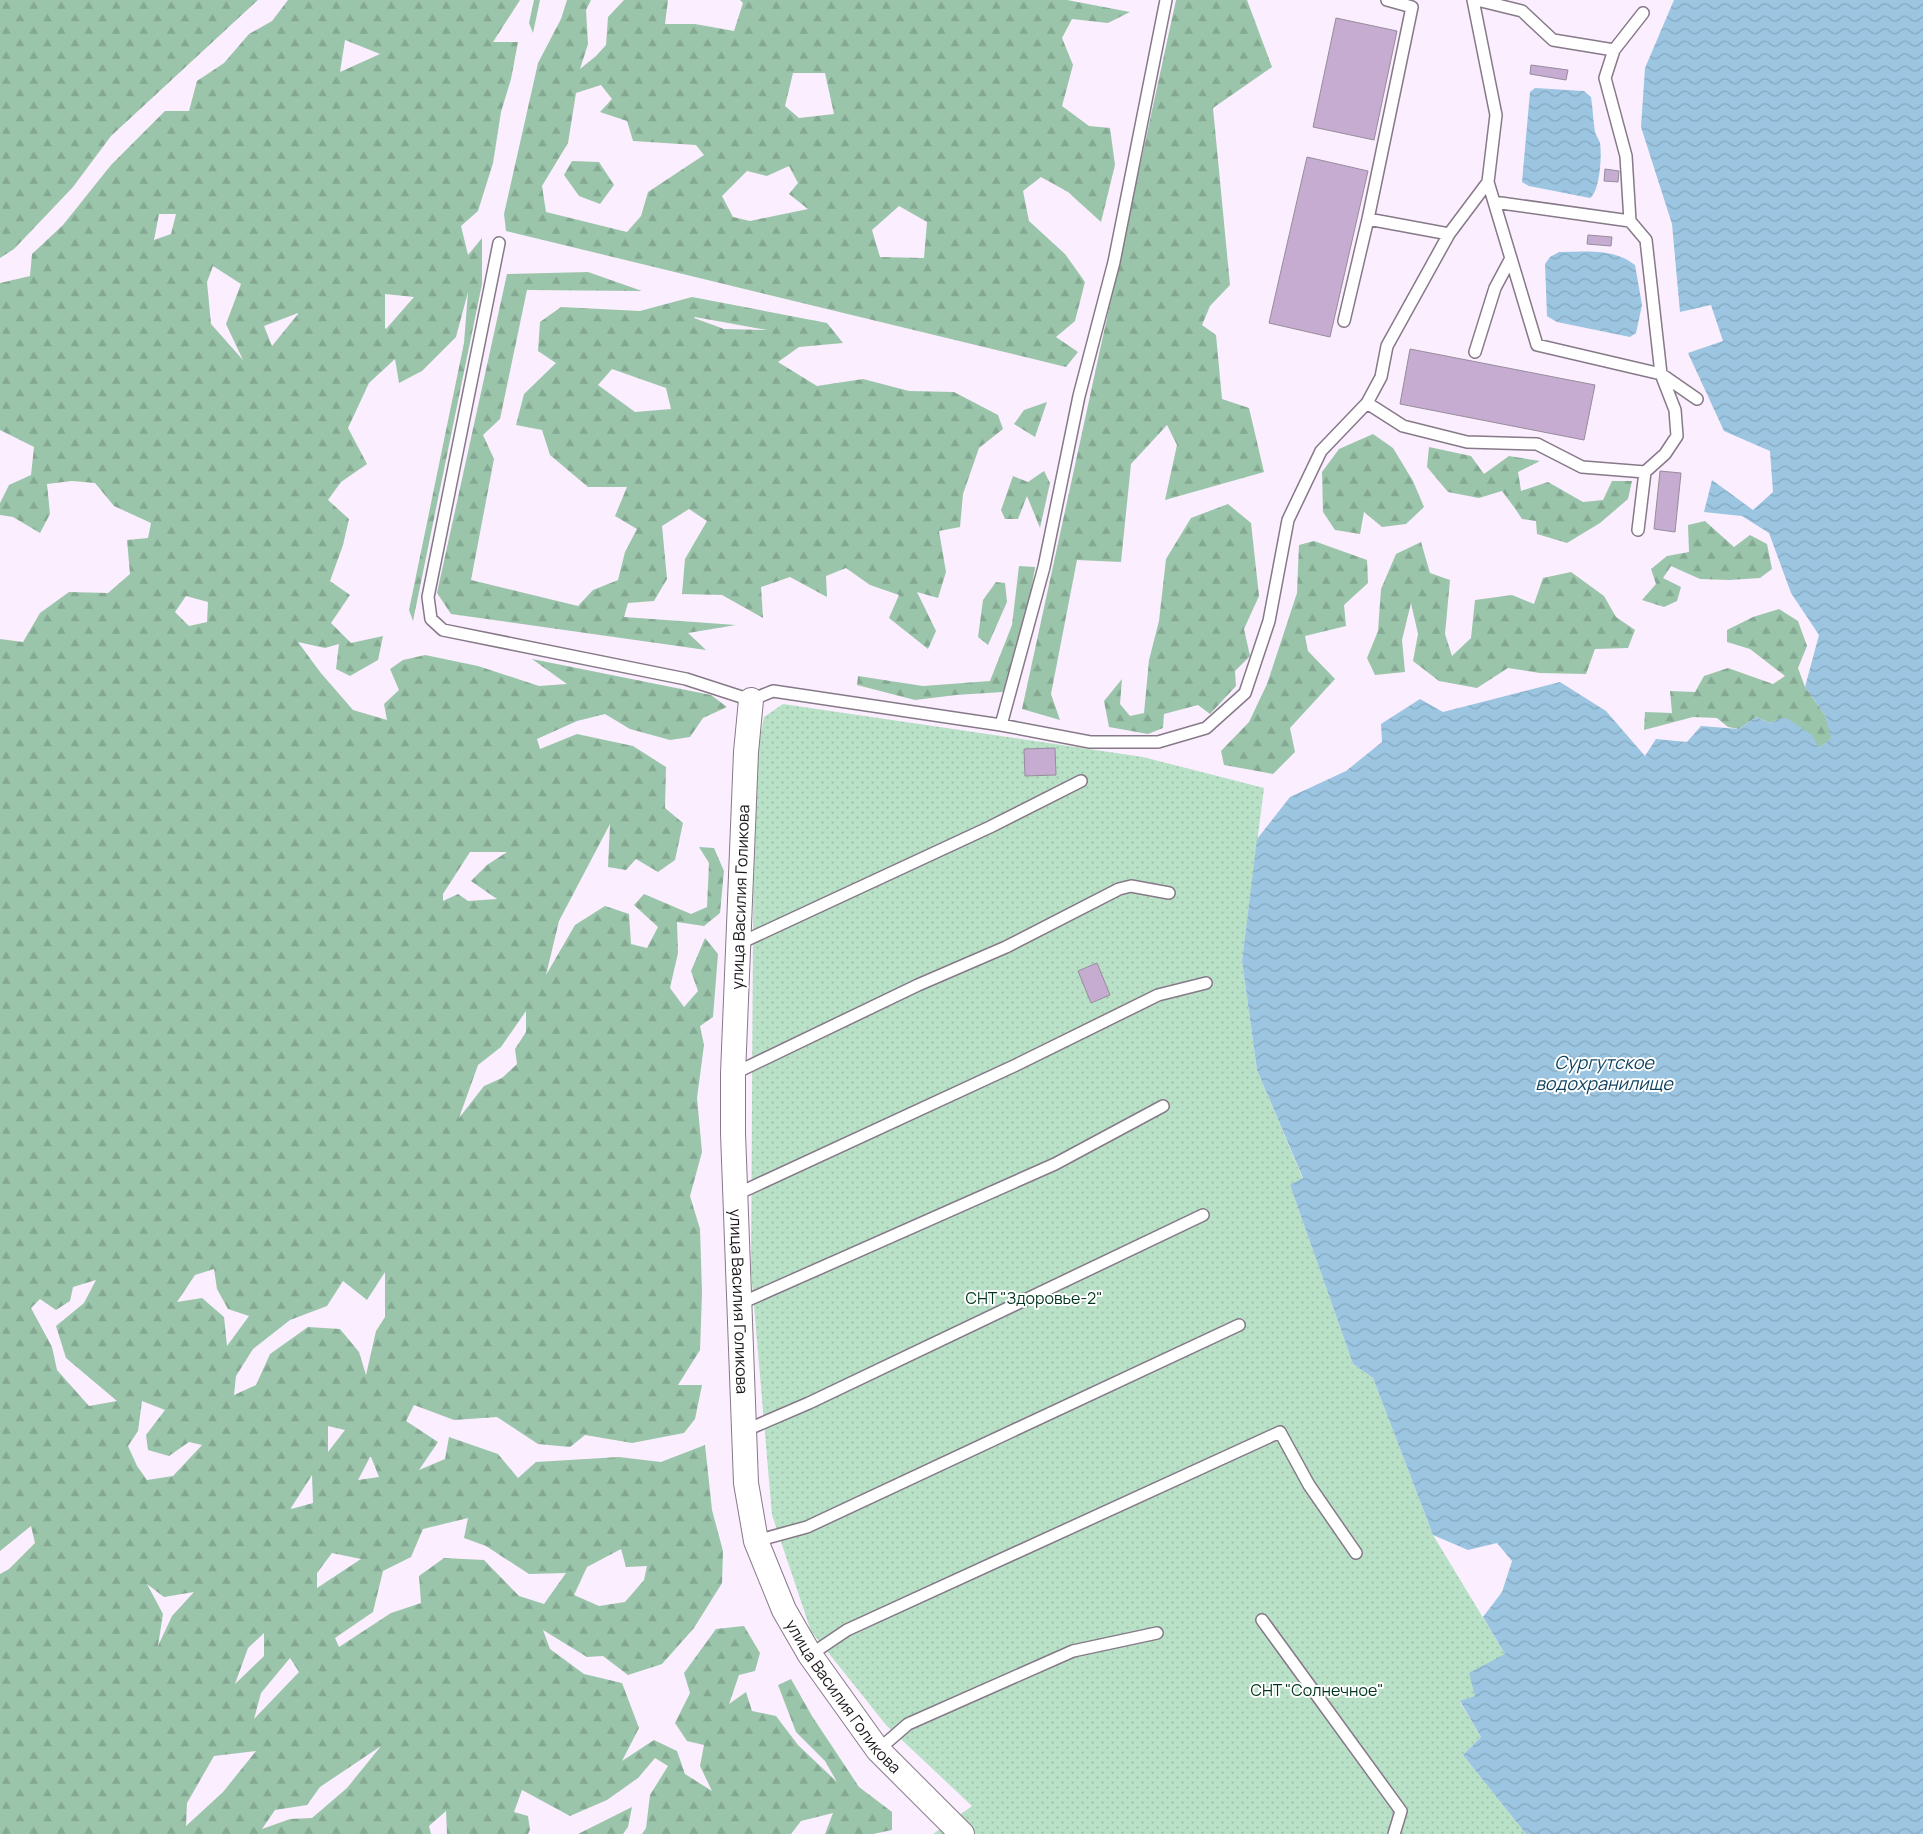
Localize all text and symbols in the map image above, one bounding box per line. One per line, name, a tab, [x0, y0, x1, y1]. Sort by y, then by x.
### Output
street label: улица Василия Голикова	[726, 804, 754, 990]
water label: Сургутское водохранилище	[1535, 1050, 1674, 1095]
street label: улица Василия Голикова	[725, 1208, 754, 1394]
park label: СНТ "Здоровье-2"	[965, 1287, 1103, 1309]
street label: улица Василия Голикова	[781, 1615, 906, 1778]
park label: СНТ "Солнечное"	[1250, 1679, 1384, 1701]

